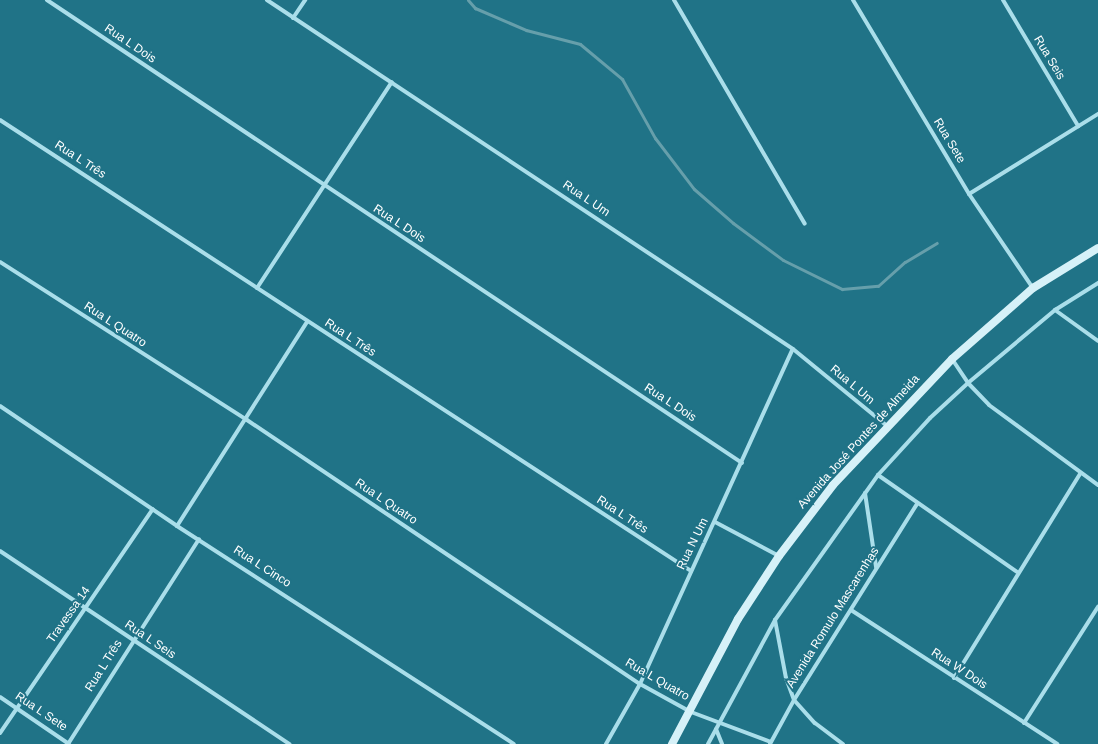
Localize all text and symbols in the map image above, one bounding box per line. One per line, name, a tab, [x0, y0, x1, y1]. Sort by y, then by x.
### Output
street label: Rua L Dois	[101, 21, 159, 67]
street label: Rua Seis	[1030, 33, 1068, 83]
street label: Rua Sete	[930, 116, 968, 166]
street label: Rua L Três	[51, 138, 109, 182]
street label: Rua L Um	[560, 178, 612, 220]
street label: Rua L Dois	[370, 202, 428, 246]
street label: Rua L Quatro	[81, 299, 149, 351]
street label: Rua L Três	[321, 316, 379, 360]
street label: Rua L Um	[827, 362, 877, 408]
street label: Avenida José Pontes de Almeida	[795, 372, 923, 512]
street label: Rua L Dois	[641, 381, 699, 425]
street label: Rua L Quatro	[352, 476, 420, 528]
street label: Rua L Três	[593, 493, 651, 537]
street label: Rua N Um	[674, 516, 712, 572]
street label: Rua L Cinco	[230, 543, 294, 591]
street label: Avenida Romulo Mascarenhas	[784, 545, 882, 691]
street label: Travessa 14	[44, 584, 94, 646]
street label: Rua L Seis	[122, 618, 178, 662]
street label: Rua L Três	[82, 637, 126, 695]
street label: Rua W Dois	[928, 646, 990, 692]
street label: Rua L Quatro	[622, 656, 692, 704]
street label: Rua L Sete	[12, 689, 70, 735]

